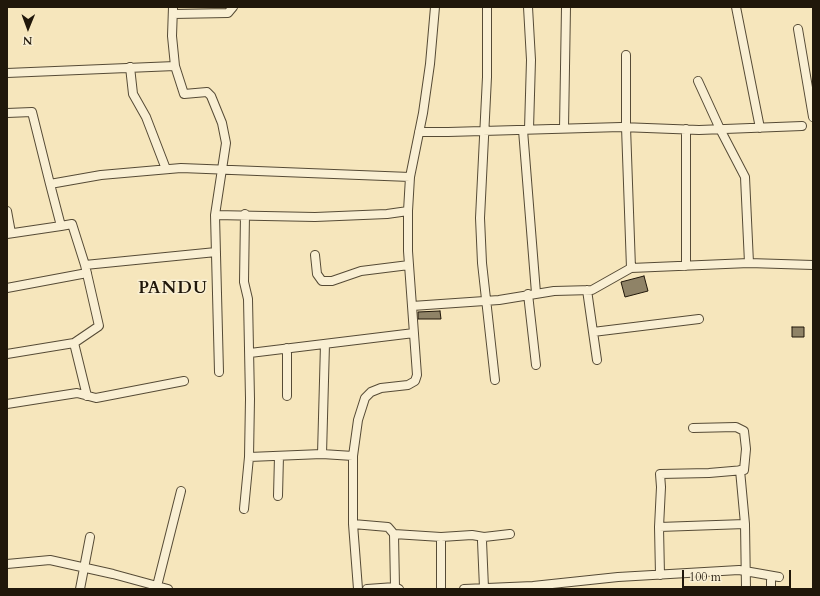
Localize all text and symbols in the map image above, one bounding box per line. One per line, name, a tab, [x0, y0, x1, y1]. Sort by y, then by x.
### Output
north arrow	[8, 8, 48, 48]
text: N	[23, 33, 33, 48]
district label: PANDU	[138, 279, 208, 299]
scale bar	[684, 562, 793, 588]
text: 100 m	[689, 569, 721, 585]

